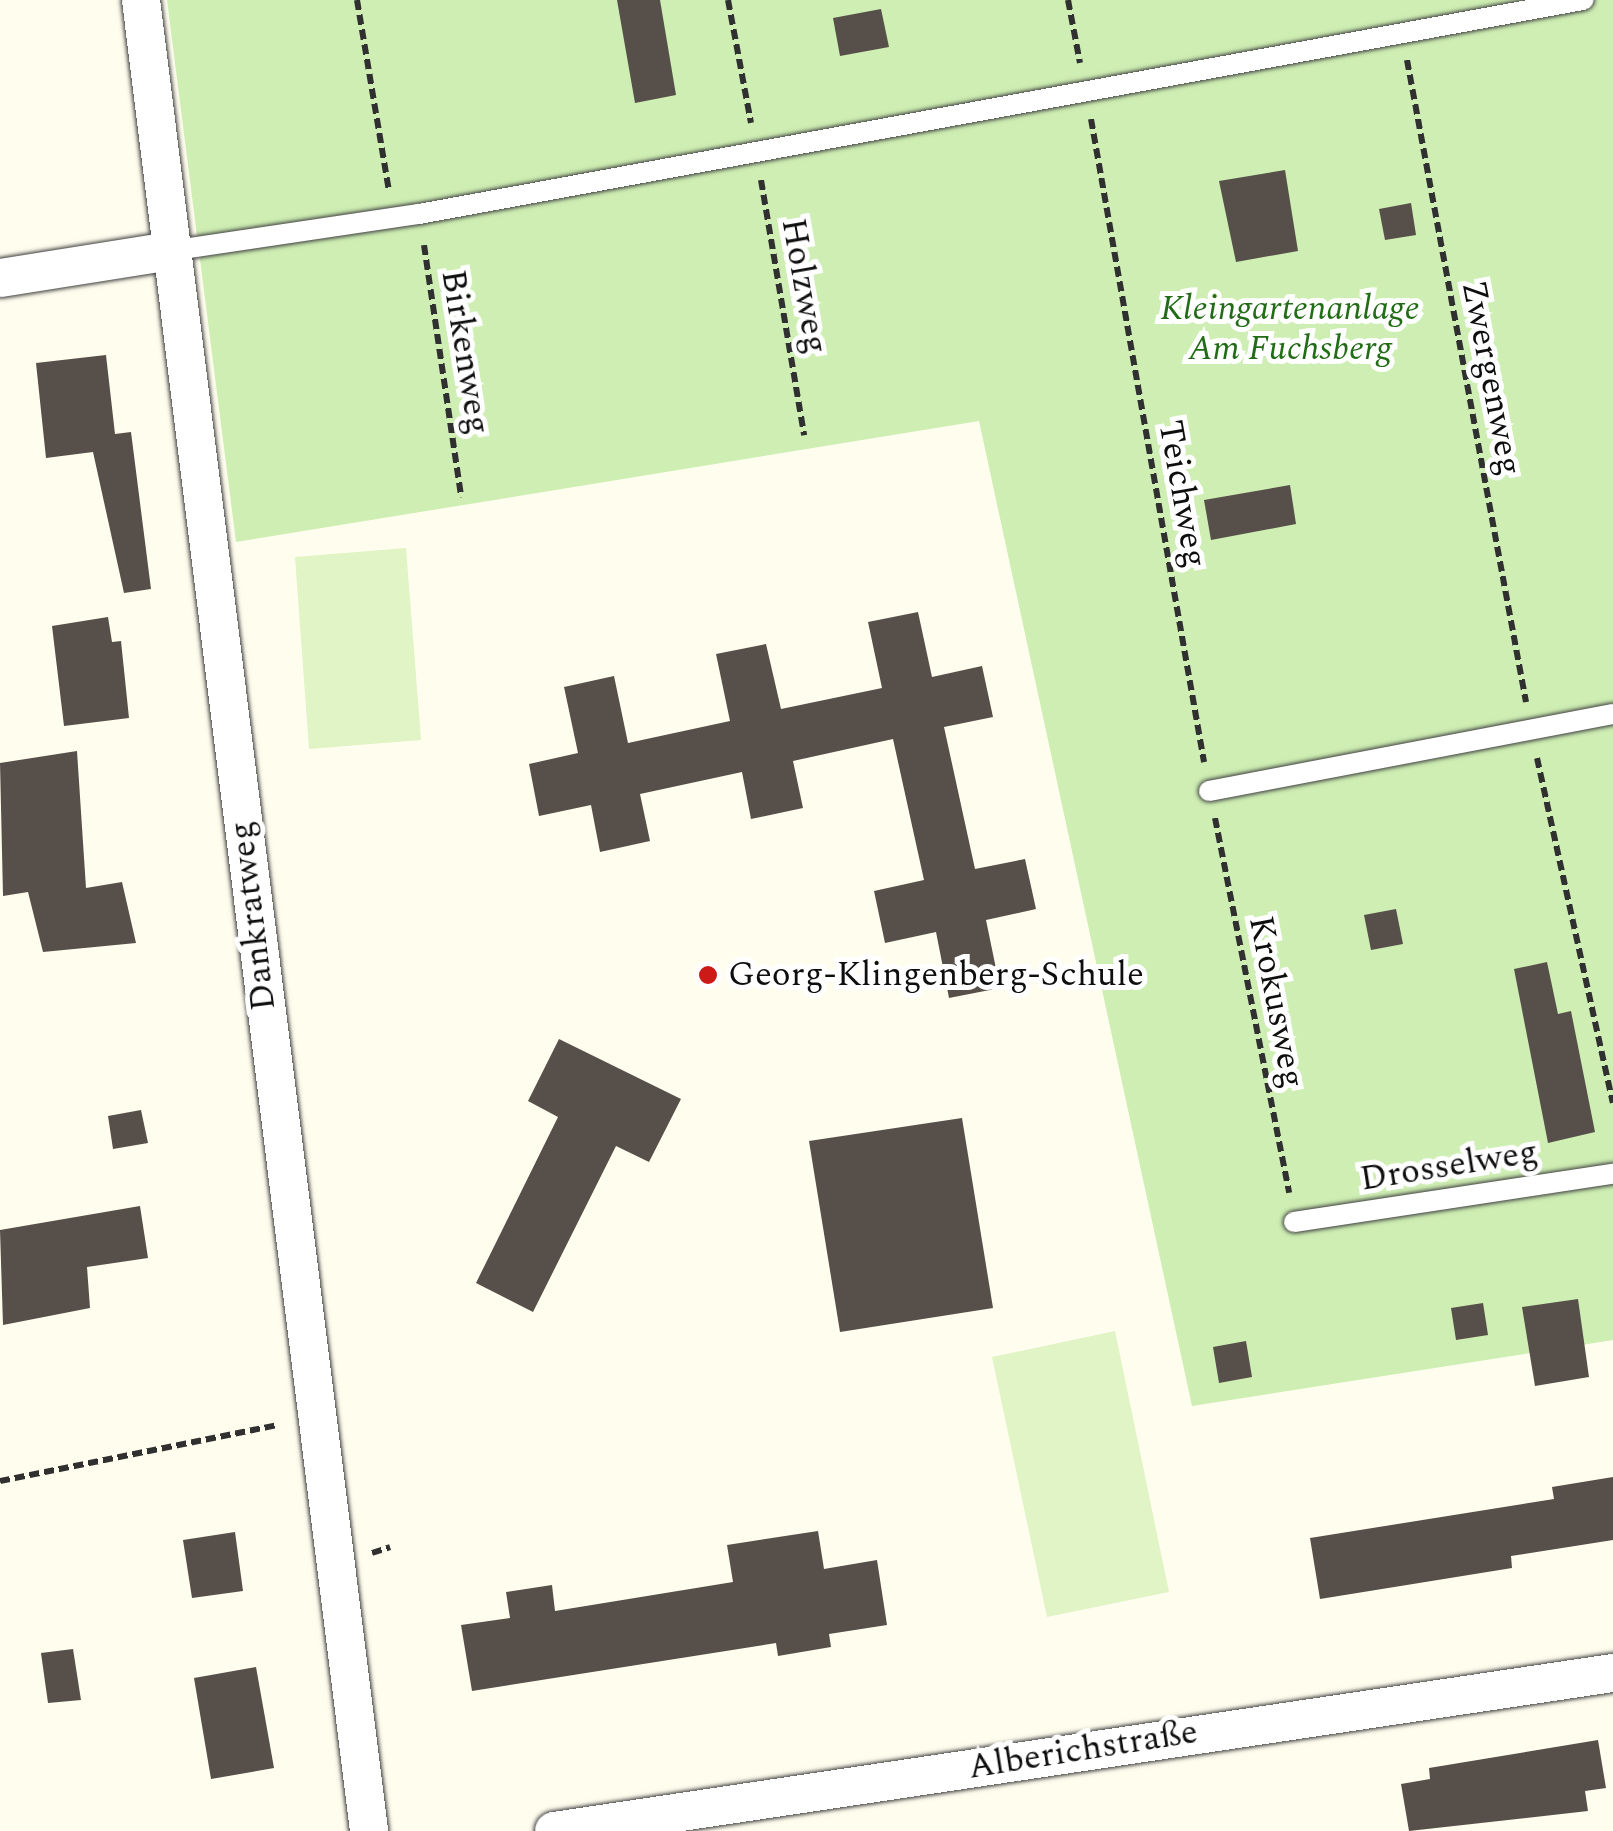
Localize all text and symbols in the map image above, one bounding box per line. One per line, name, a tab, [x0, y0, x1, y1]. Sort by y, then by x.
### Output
street label: Holzweg	[771, 215, 837, 357]
street label: Birkenweg	[431, 267, 499, 437]
street label: Zwergenweg	[1452, 277, 1530, 479]
park label: Kleingartenanlage Am Fuchsberg	[1160, 288, 1420, 370]
street label: Teichweg	[1148, 417, 1216, 571]
street label: Dankratweg	[221, 819, 285, 1013]
street label: Krokusweg	[1239, 912, 1313, 1092]
place label: Georg-Klingenberg-Schule	[728, 954, 1144, 996]
marker: Georg-Klingenberg-Schule	[697, 964, 719, 986]
street label: Drosselweg	[1357, 1131, 1541, 1201]
street label: Alberichstraße	[965, 1711, 1201, 1789]

